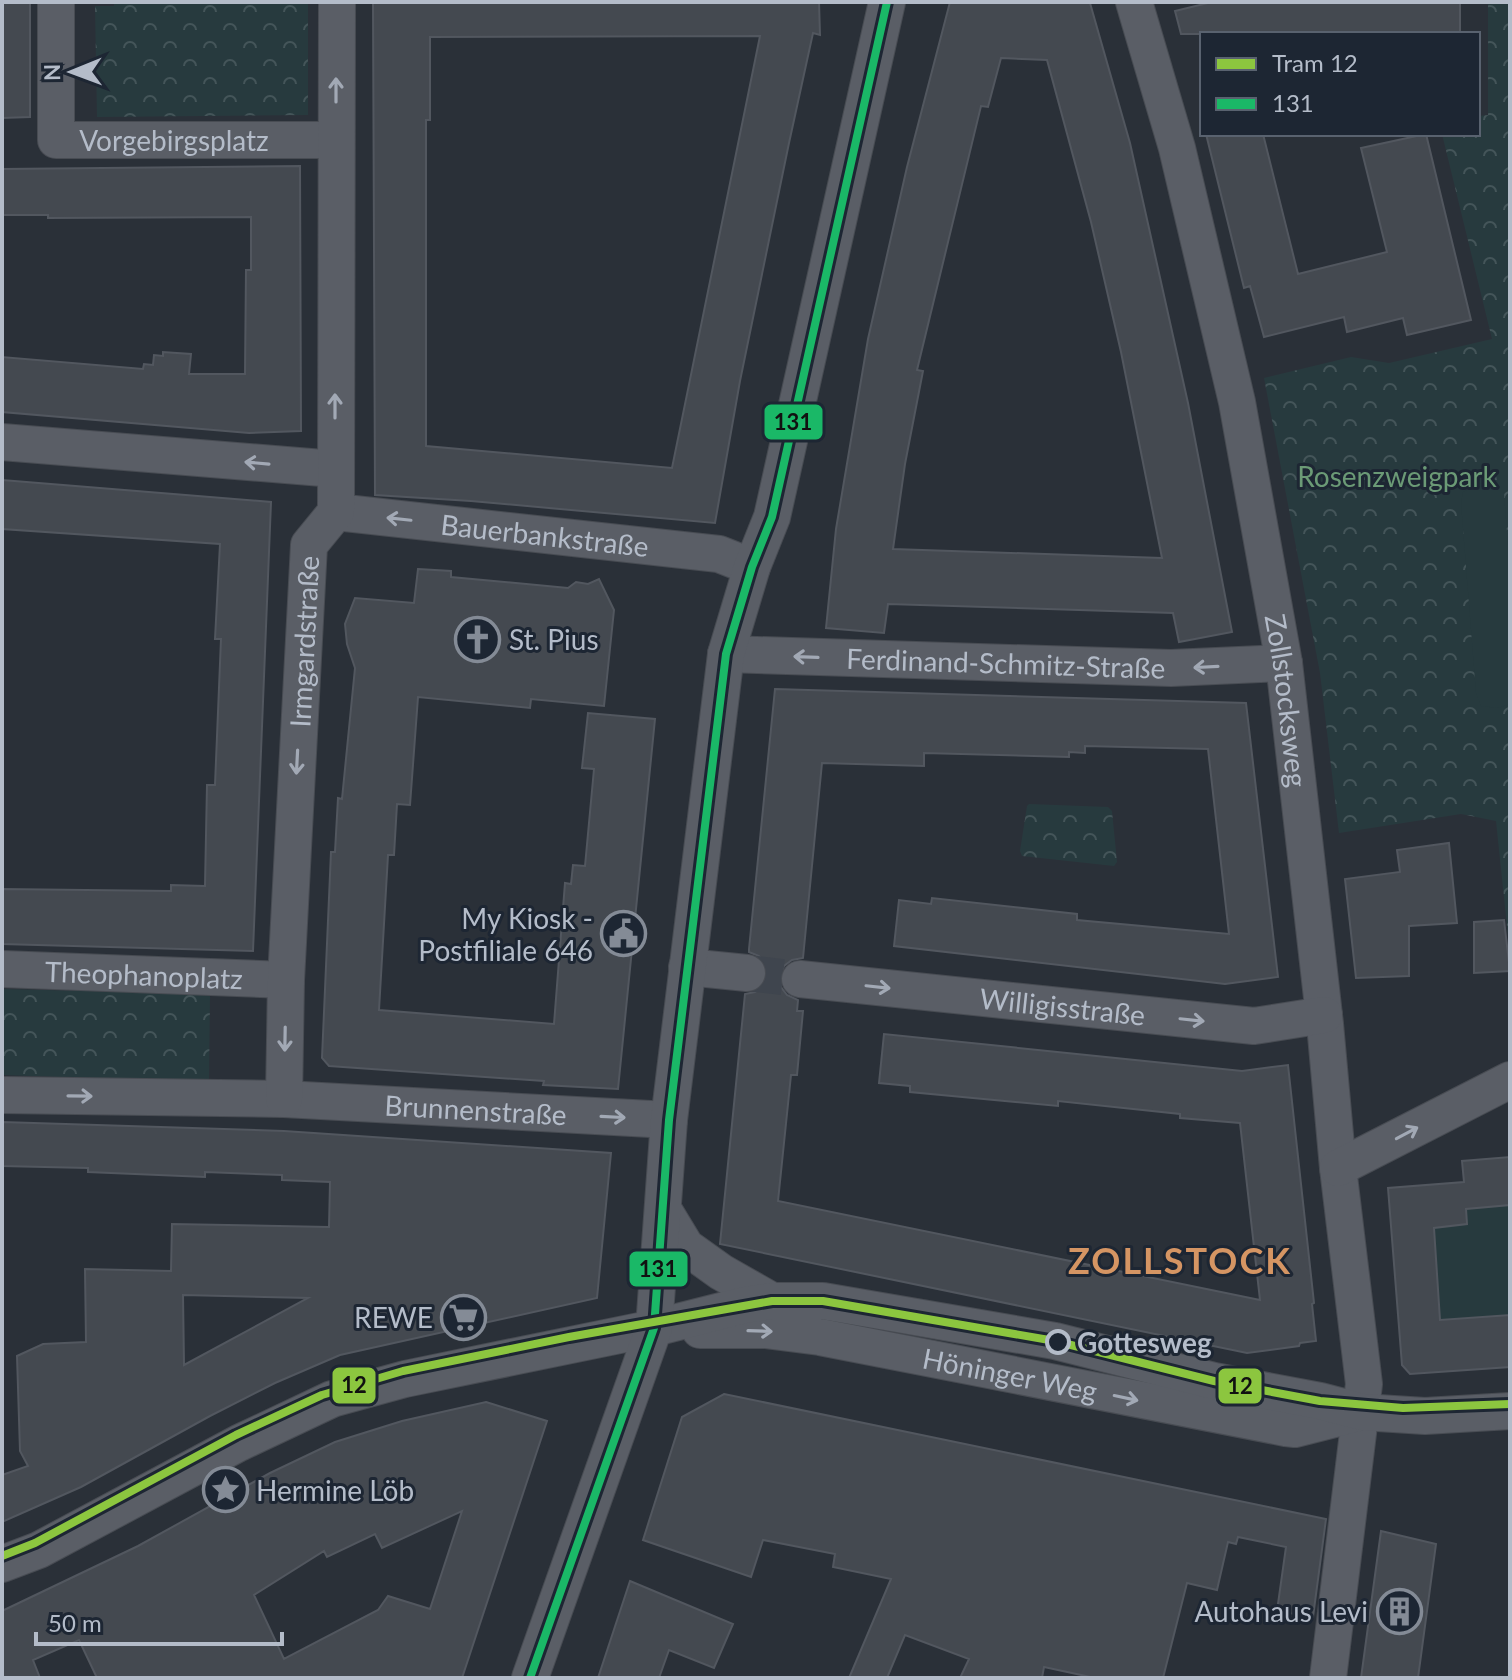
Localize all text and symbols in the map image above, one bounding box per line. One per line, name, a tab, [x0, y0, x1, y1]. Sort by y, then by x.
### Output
north arrow	[32, 32, 112, 112]
legend	[1200, 32, 1480, 136]
text: Tram 12	[1272, 48, 1358, 77]
text: N	[38, 64, 65, 81]
one-way arrow	[328, 77, 344, 104]
text: 131	[1272, 88, 1314, 117]
street label: Vorgebirgsplatz	[79, 123, 269, 157]
one-way arrow	[327, 393, 343, 420]
line badge: 131	[763, 403, 824, 441]
text: 131	[774, 408, 812, 435]
one-way arrow	[244, 455, 271, 470]
park label: Rosenzweigpark	[1297, 459, 1498, 493]
street label: Bauerbankstraße	[439, 507, 650, 563]
one-way arrow	[386, 512, 413, 527]
street label: Irmgardstraße	[282, 555, 325, 728]
street label: Zollstocksweg	[1258, 611, 1315, 789]
church icon: St. Pius	[454, 615, 502, 663]
place label: St. Pius	[509, 622, 599, 656]
street label: Ferdinand-Schmitz-Straße	[846, 641, 1166, 685]
one-way arrow	[793, 649, 820, 664]
one-way arrow	[1193, 659, 1220, 674]
one-way arrow	[290, 748, 305, 775]
place label: My Kiosk - Postfiliale 646	[418, 901, 593, 967]
public building icon: My Kiosk - Postfiliale 646	[600, 910, 648, 958]
street label: Theophanoplatz	[44, 954, 244, 995]
one-way arrow	[864, 980, 891, 995]
street label: Willigisstraße	[978, 981, 1147, 1032]
one-way arrow	[1178, 1013, 1205, 1028]
one-way arrow	[277, 1025, 293, 1052]
street label: Brunnenstraße	[384, 1088, 568, 1131]
one-way arrow	[66, 1089, 93, 1104]
one-way arrow	[599, 1110, 626, 1125]
one-way arrow	[1395, 1124, 1419, 1140]
district label: ZOLLSTOCK	[1068, 1238, 1292, 1282]
line badge: 131	[628, 1250, 689, 1288]
text: 131	[639, 1255, 677, 1282]
supermarket icon: REWE	[440, 1293, 488, 1341]
place label: REWE	[354, 1300, 433, 1334]
one-way arrow	[746, 1323, 773, 1339]
place label: Gottesweg	[1077, 1325, 1212, 1359]
marker: Gottesweg	[1046, 1330, 1070, 1354]
street label: Höninger Weg	[920, 1340, 1100, 1408]
line badge: 12	[331, 1366, 377, 1405]
line badge: 12	[1217, 1367, 1263, 1405]
text: 12	[341, 1371, 367, 1398]
text: 12	[1227, 1372, 1253, 1399]
one-way arrow	[1113, 1391, 1138, 1406]
place icon: Hermine Löb	[201, 1466, 249, 1514]
place label: Hermine Löb	[256, 1473, 414, 1507]
building icon: Autohaus Levi	[1375, 1587, 1423, 1635]
place label: Autohaus Levi	[1194, 1594, 1368, 1628]
scale bar	[36, 1596, 282, 1646]
text: 50 m	[48, 1608, 102, 1637]

